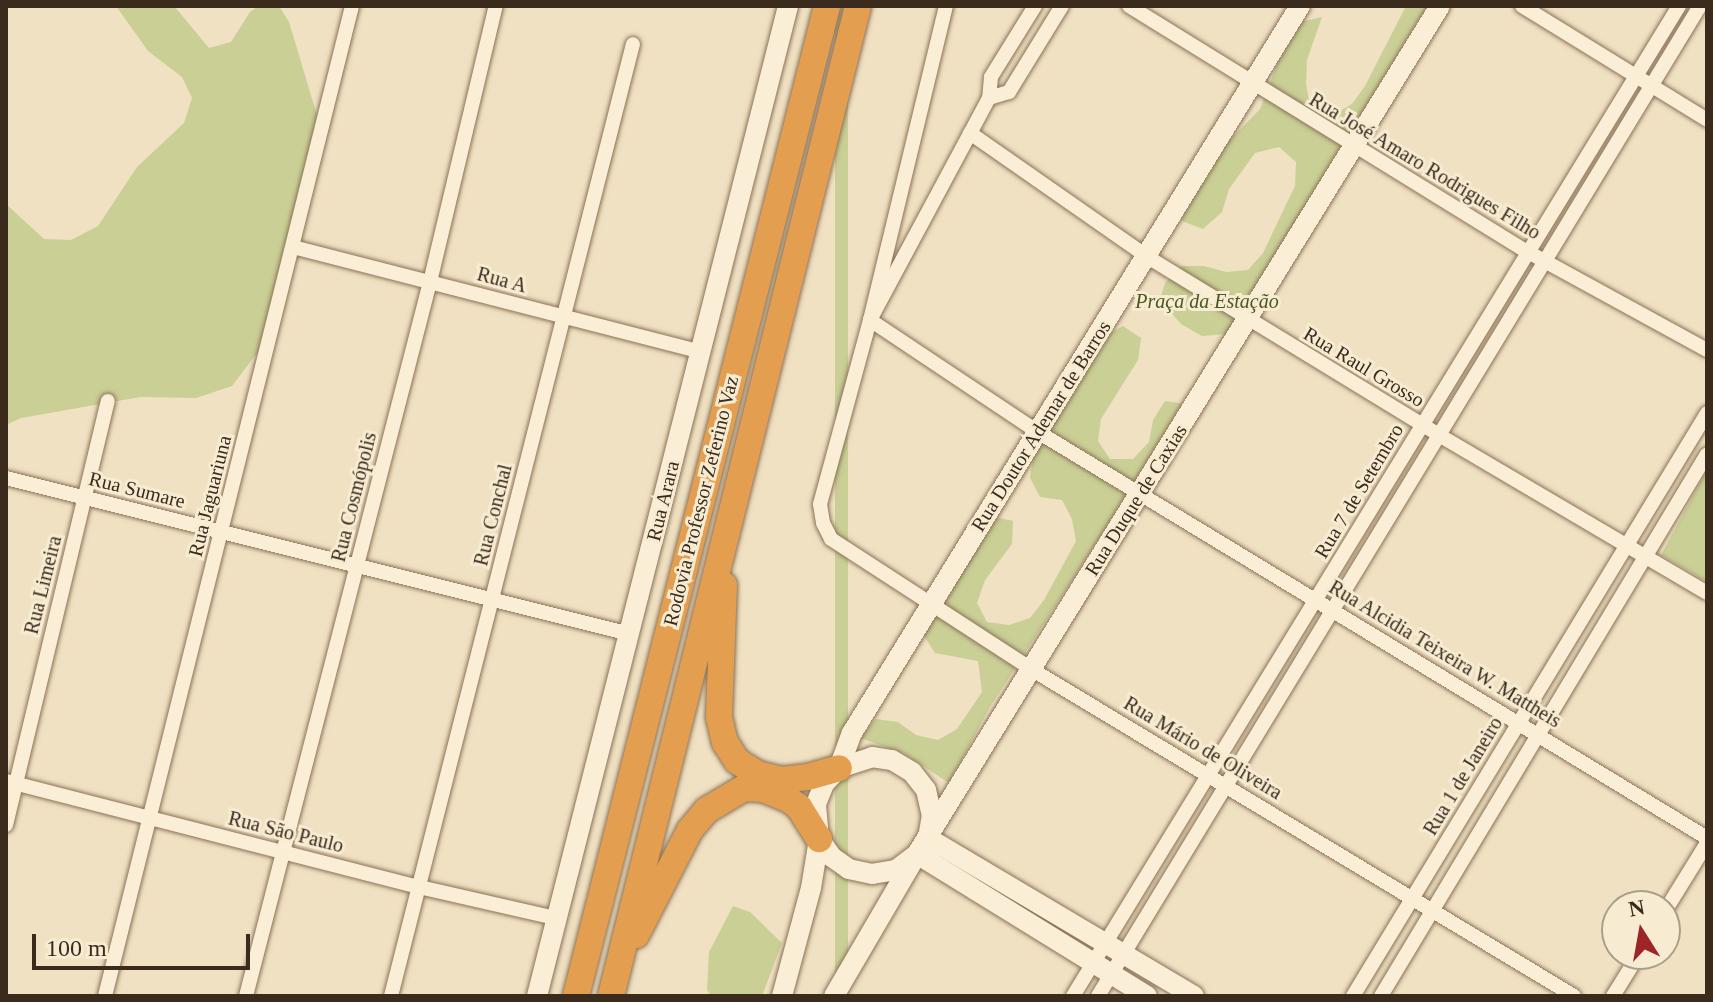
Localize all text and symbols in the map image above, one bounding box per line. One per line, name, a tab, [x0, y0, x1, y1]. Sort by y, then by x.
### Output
street label: Rua José Amaro Rodrigues Filho	[1305, 87, 1545, 245]
street label: Rua A	[474, 262, 530, 298]
park label: Praça da Estação	[1135, 289, 1279, 313]
street label: Rua Doutor Ademar de Barros	[966, 316, 1116, 536]
street label: Rua Raul Grosso	[1299, 322, 1429, 412]
street label: Rodovia Professor Zeferino Vaz	[658, 373, 744, 629]
street label: Rua 7 de Setembro	[1309, 419, 1409, 563]
street label: Rua Duque de Caxias	[1080, 420, 1192, 580]
street label: Rua Cosmópolis	[326, 430, 382, 564]
street label: Rua Jaguariuna	[183, 433, 237, 559]
street label: Rua Arara	[641, 458, 685, 544]
street label: Rua Conchal	[469, 462, 517, 568]
street label: Rua Sumare	[86, 466, 188, 514]
street label: Rua Limeira	[19, 533, 67, 637]
street label: Rua Alcidia Teixeira W. Mattheis	[1324, 575, 1566, 733]
street label: Rua Mário de Oliveira	[1119, 691, 1287, 805]
street label: Rua 1 de Janeiro	[1418, 712, 1508, 840]
street label: Rua São Paulo	[226, 806, 346, 858]
north arrow	[1601, 890, 1681, 970]
text: N	[1627, 894, 1647, 922]
scale bar	[36, 918, 254, 968]
text: 100 m	[46, 935, 107, 961]

